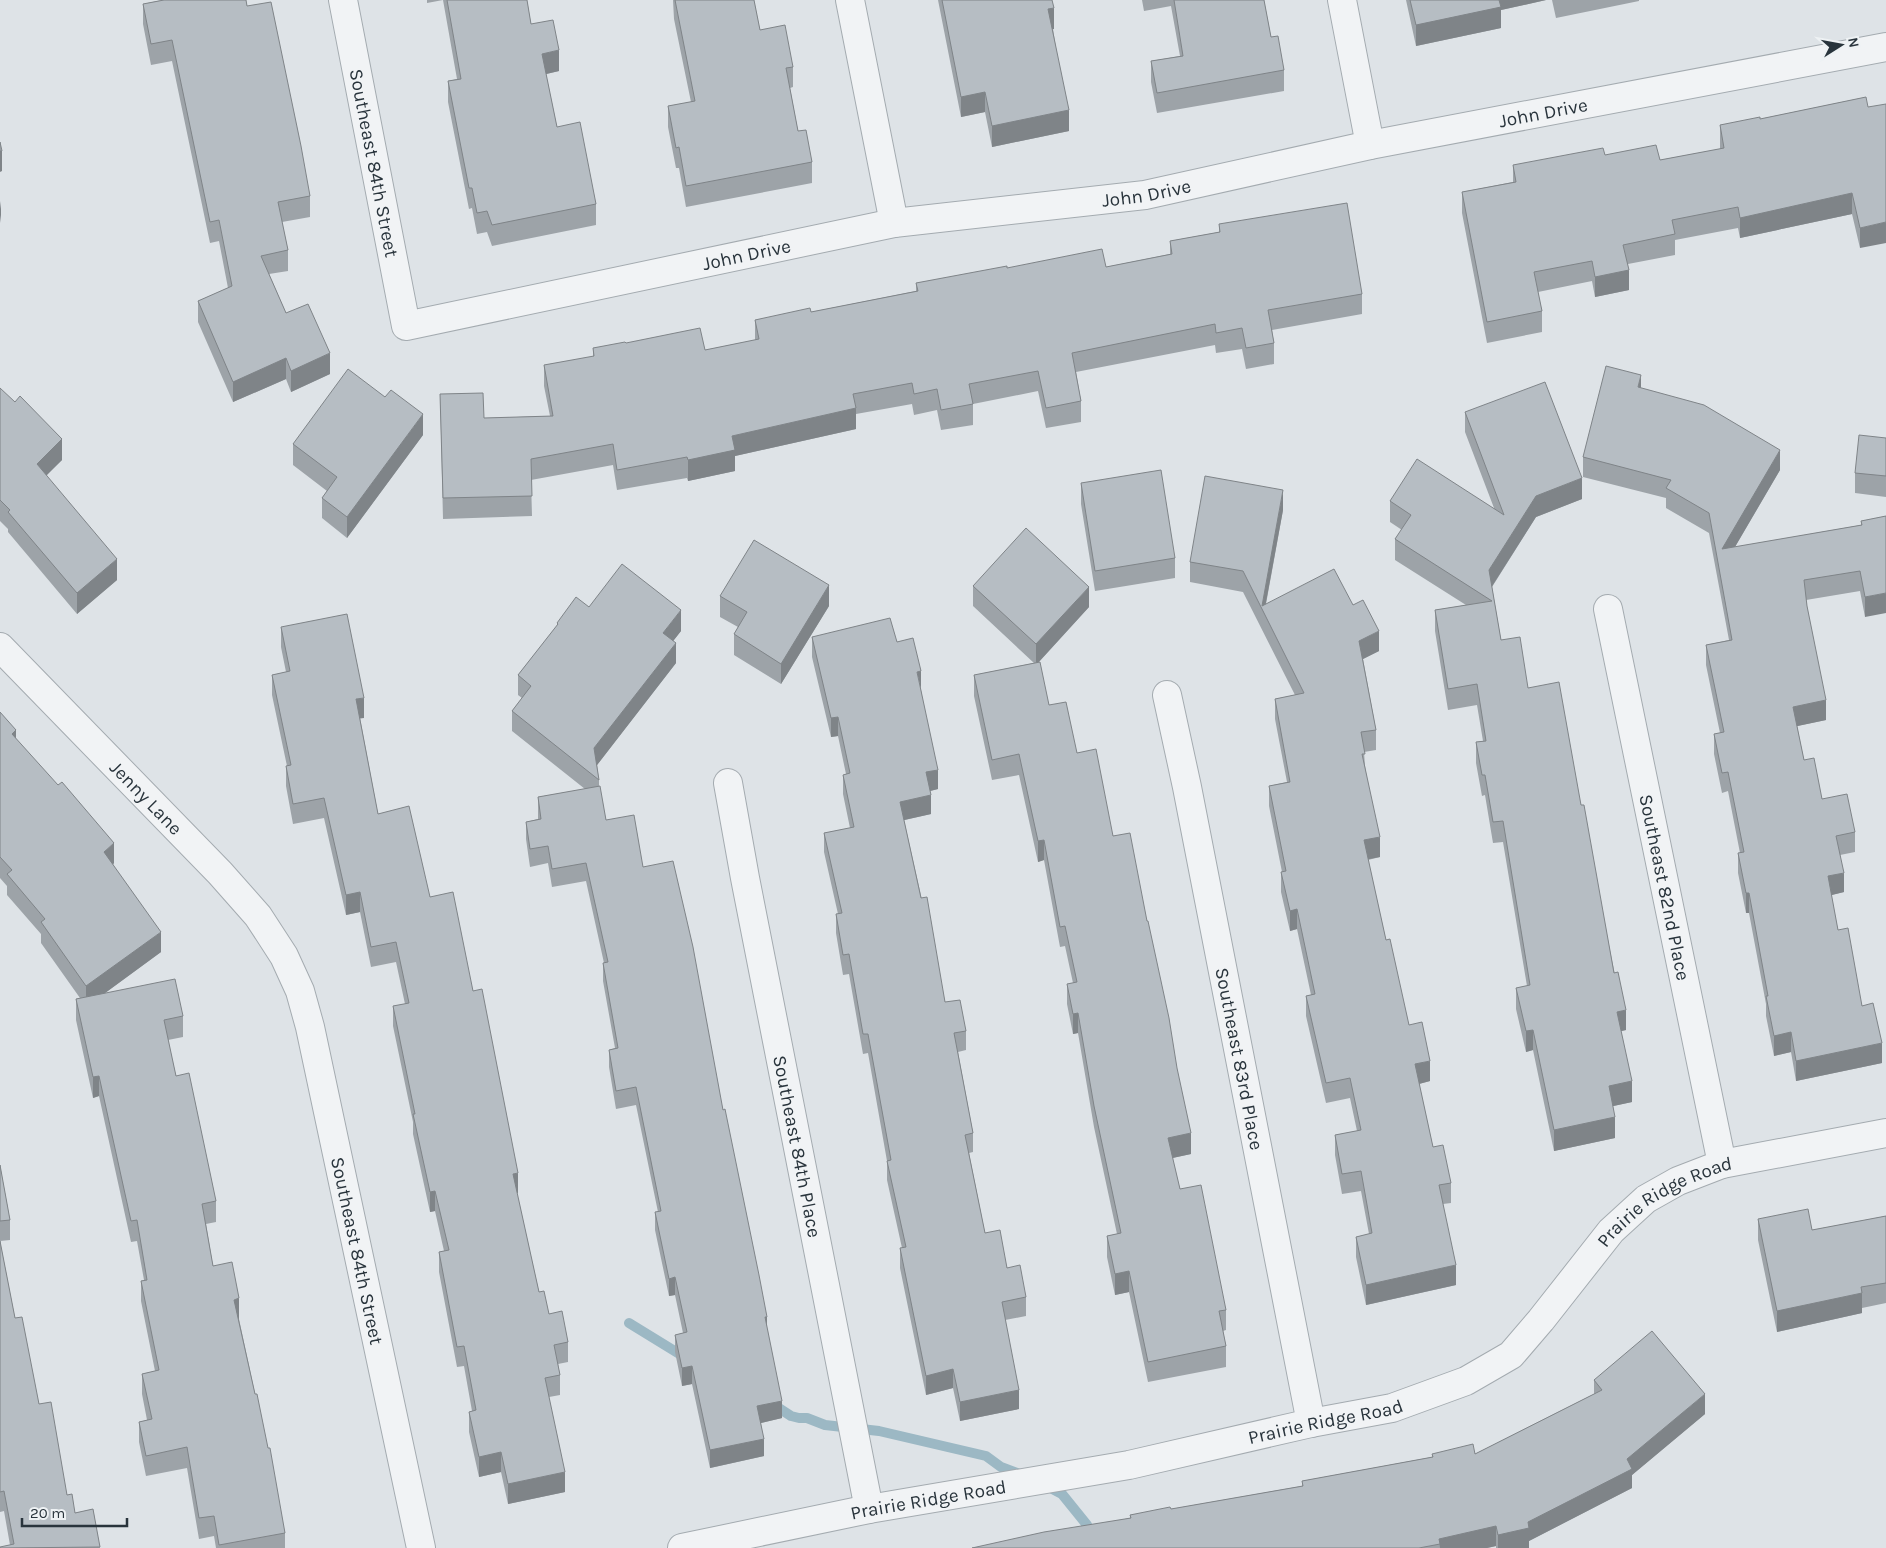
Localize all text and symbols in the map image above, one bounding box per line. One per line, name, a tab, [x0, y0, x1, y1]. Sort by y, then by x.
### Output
north arrow	[1816, 20, 1866, 70]
text: N	[1844, 36, 1863, 49]
street label: Southeast 84th Street	[345, 67, 402, 259]
street label: John Drive	[1497, 94, 1589, 132]
street label: John Drive	[1101, 175, 1193, 212]
street label: John Drive	[700, 235, 793, 275]
street label: Jenny Lane	[105, 757, 187, 840]
street label: Southeast 82nd Place	[1634, 792, 1694, 983]
street label: Southeast 83rd Place	[1210, 966, 1268, 1152]
street label: Southeast 84th Place	[768, 1054, 825, 1240]
street label: Prairie Ridge Road	[1593, 1152, 1734, 1252]
street label: Southeast 84th Street	[326, 1155, 387, 1347]
street label: Prairie Ridge Road	[1246, 1395, 1406, 1449]
street label: Prairie Ridge Road	[848, 1476, 1008, 1525]
scale bar	[22, 1496, 128, 1528]
text: 20 m	[30, 1504, 65, 1522]

